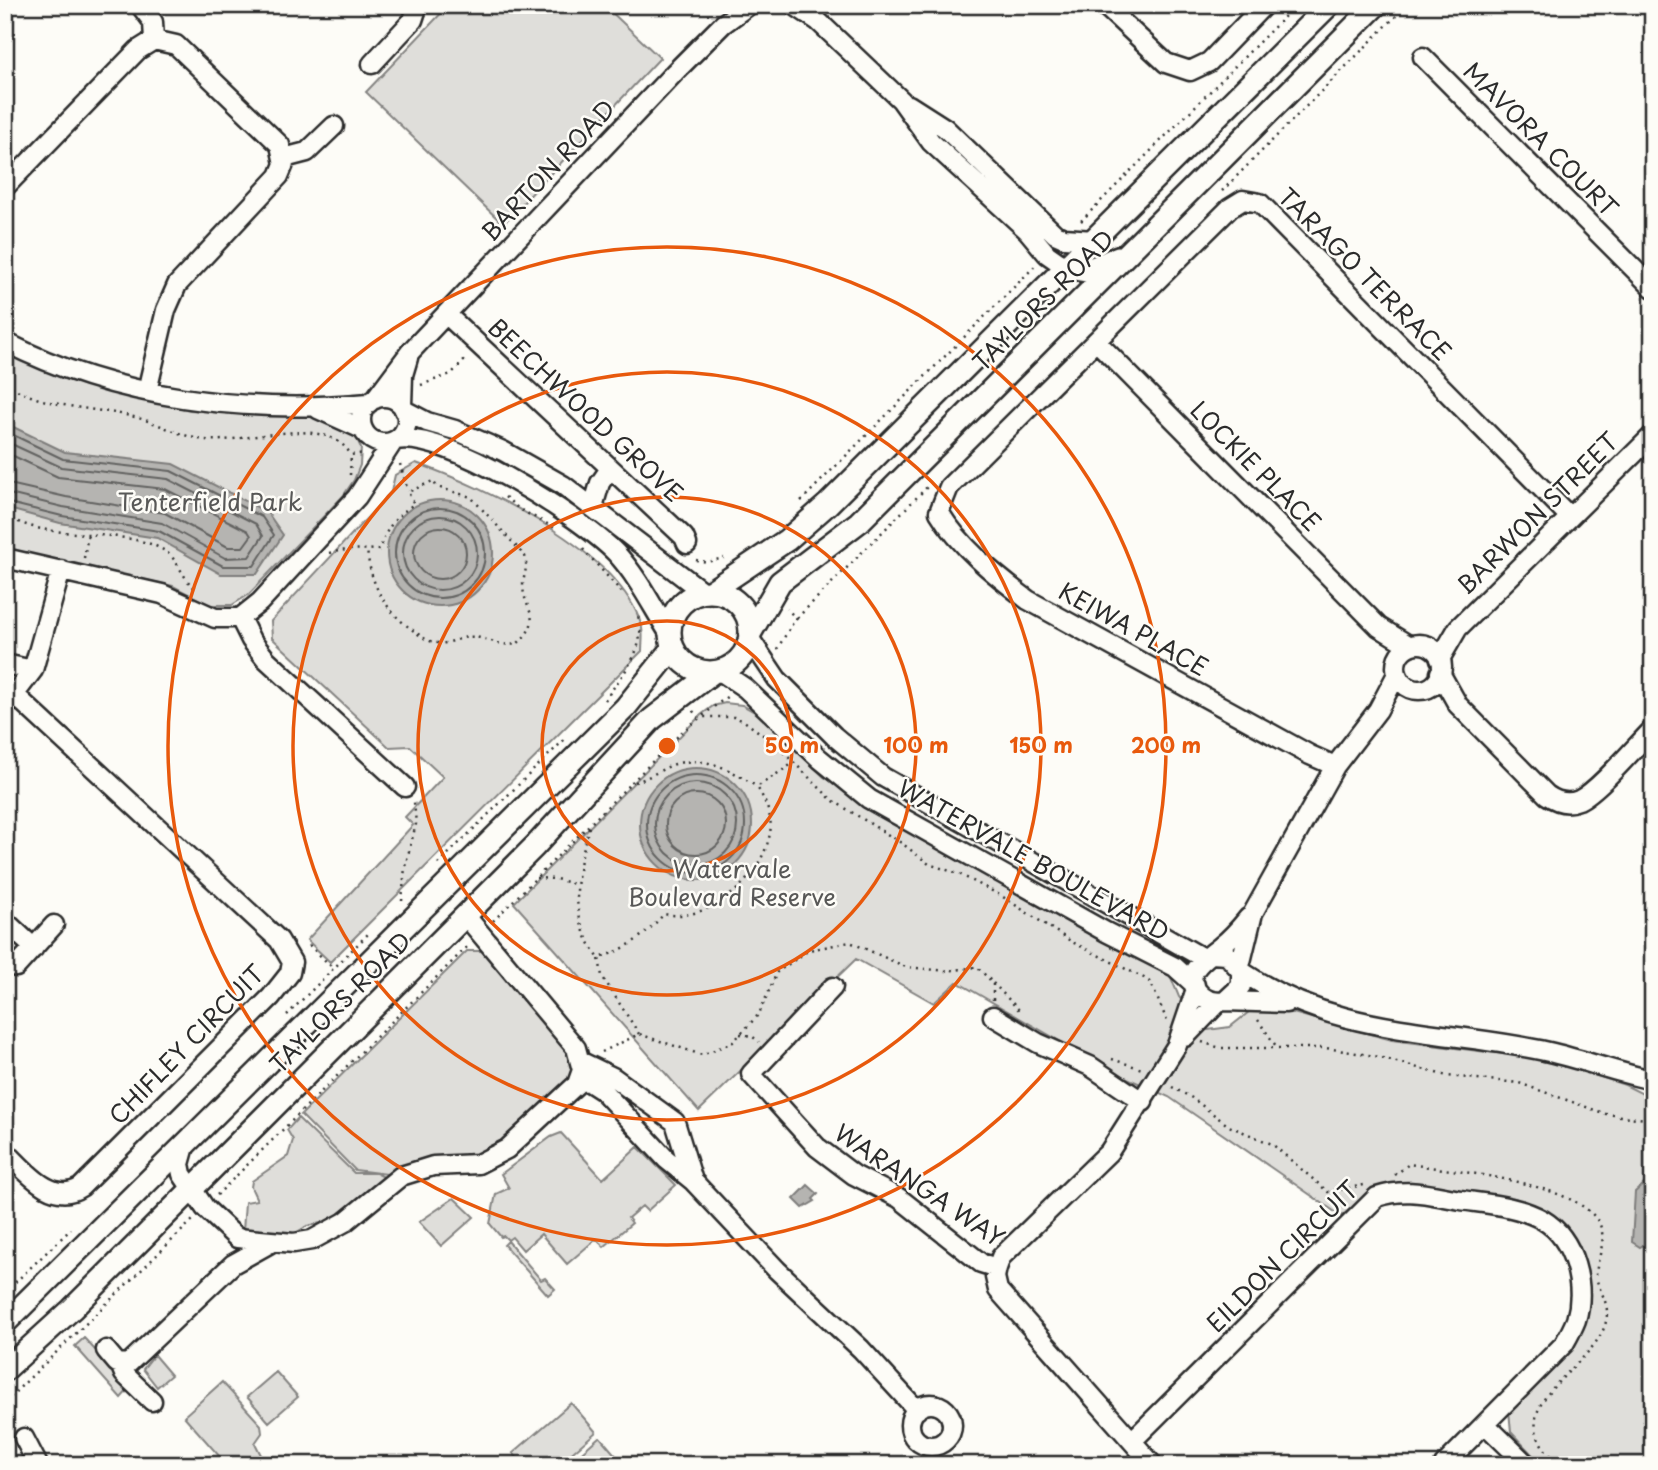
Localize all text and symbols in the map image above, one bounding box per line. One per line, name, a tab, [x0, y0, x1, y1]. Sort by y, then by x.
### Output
street label: MAVORA COURT	[1456, 53, 1627, 225]
street label: BARTON ROAD	[472, 91, 623, 248]
street label: TARAGO TERRACE	[1271, 179, 1460, 368]
street label: TAYLORS ROAD	[964, 221, 1122, 379]
street label: BEECHWOOD GROVE	[481, 309, 692, 510]
street label: LOCKIE PLACE	[1183, 392, 1330, 539]
street label: BARWON STREET	[1447, 423, 1626, 602]
park label: Tenterfield Park	[118, 483, 302, 519]
street label: KEIWA PLACE	[1053, 572, 1215, 684]
text: 50 m	[765, 728, 819, 760]
text: 100 m	[883, 728, 949, 760]
text: 150 m	[1009, 728, 1073, 760]
text: 200 m	[1131, 728, 1201, 760]
centre of rings	[655, 734, 679, 758]
street label: WATERVALE BOULEVARD	[892, 769, 1176, 949]
park label: Watervale Boulevard Reserve	[628, 850, 836, 914]
street label: TAYLORS ROAD	[261, 923, 419, 1081]
street label: CHIFLEY CIRCUIT	[100, 955, 272, 1132]
street label: WARANGA WAY	[828, 1114, 1012, 1255]
street label: EILDON CIRCUIT	[1197, 1171, 1366, 1340]

